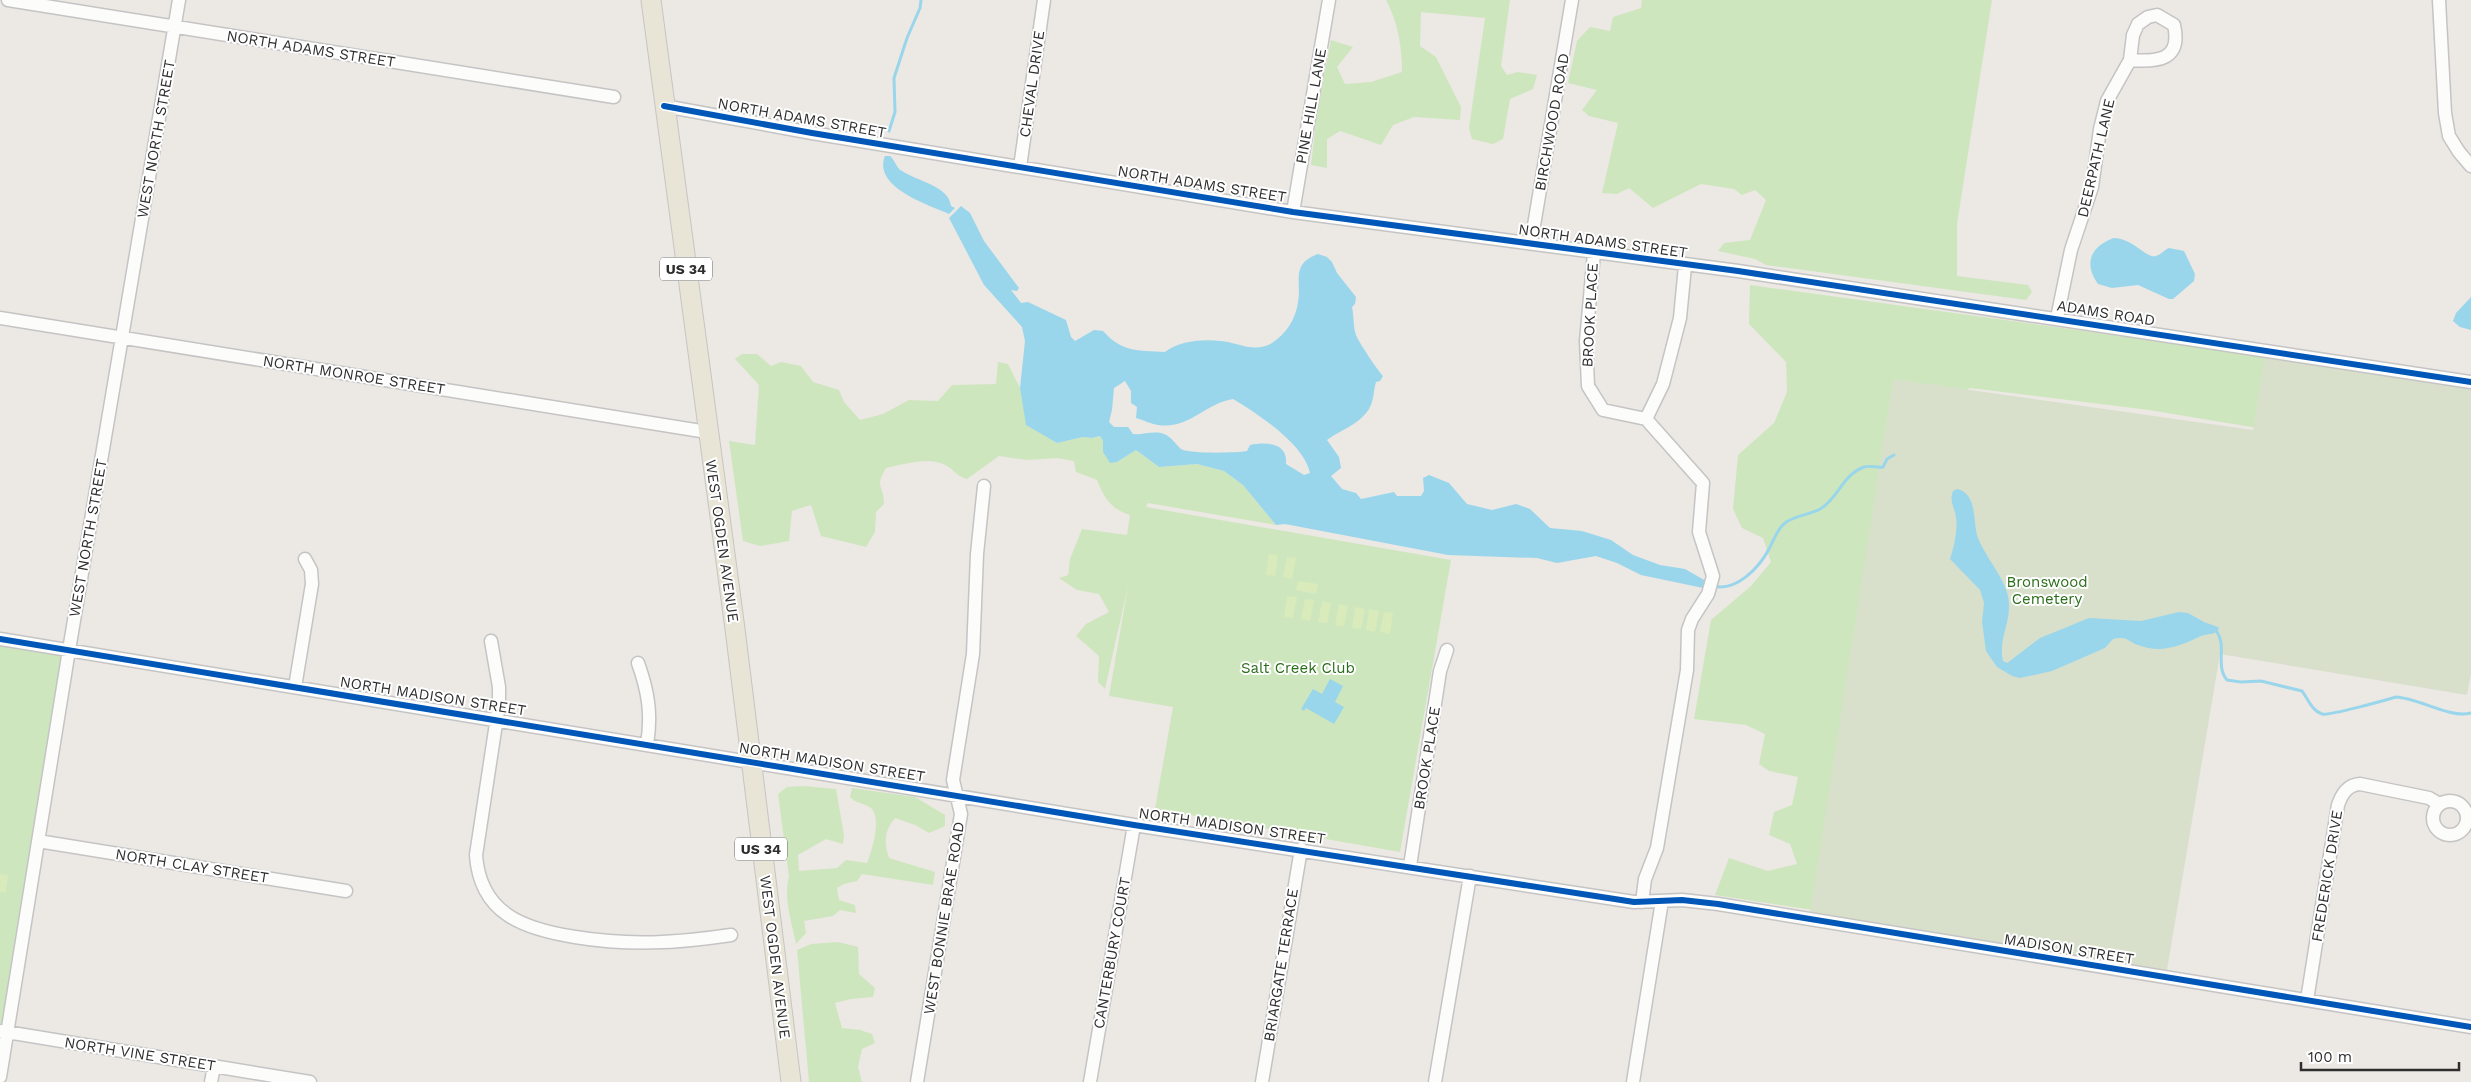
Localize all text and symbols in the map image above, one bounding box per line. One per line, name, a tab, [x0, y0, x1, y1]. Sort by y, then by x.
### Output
street label: NORTH ADAMS STREET	[225, 27, 397, 71]
street label: CHEVAL DRIVE	[1016, 29, 1048, 139]
street label: PINE HILL LANE	[1292, 47, 1330, 165]
street label: BIRCHWOOD ROAD	[1531, 52, 1573, 192]
street label: WEST NORTH STREET	[133, 58, 179, 220]
street label: NORTH ADAMS STREET	[716, 94, 888, 142]
street label: DEERPATH LANE	[2074, 97, 2118, 219]
street label: NORTH ADAMS STREET	[1116, 162, 1288, 206]
street label: NORTH ADAMS STREET	[1517, 220, 1689, 262]
road number: US 34	[660, 258, 712, 280]
street label: BROOK PLACE	[1578, 262, 1602, 368]
street label: ADAMS ROAD	[2056, 296, 2156, 330]
street label: NORTH MONROE STREET	[262, 352, 446, 398]
street label: WEST NORTH STREET	[65, 457, 111, 619]
street label: WEST OGDEN AVENUE	[702, 458, 742, 624]
park label: Bronswood Cemetery	[2006, 573, 2088, 608]
park label: Salt Creek Club	[1241, 659, 1355, 677]
street label: NORTH MADISON STREET	[339, 672, 527, 720]
street label: BROOK PLACE	[1410, 705, 1444, 811]
street label: NORTH MADISON STREET	[738, 738, 926, 786]
street label: NORTH MADISON STREET	[1137, 804, 1327, 848]
street label: FREDERICK DRIVE	[2308, 809, 2346, 943]
street label: WEST BONNIE BRAE ROAD	[920, 820, 968, 1016]
road number: US 34	[735, 838, 787, 861]
street label: NORTH CLAY STREET	[114, 845, 270, 887]
street label: WEST OGDEN AVENUE	[756, 874, 794, 1040]
street label: CANTERBURY COURT	[1090, 876, 1134, 1030]
street label: BRIARGATE TERRACE	[1260, 887, 1302, 1043]
street label: MADISON STREET	[2003, 930, 2135, 968]
street label: NORTH VINE STREET	[63, 1033, 217, 1075]
scale bar	[2301, 1040, 2458, 1072]
text: 100 m	[2308, 1048, 2352, 1066]

